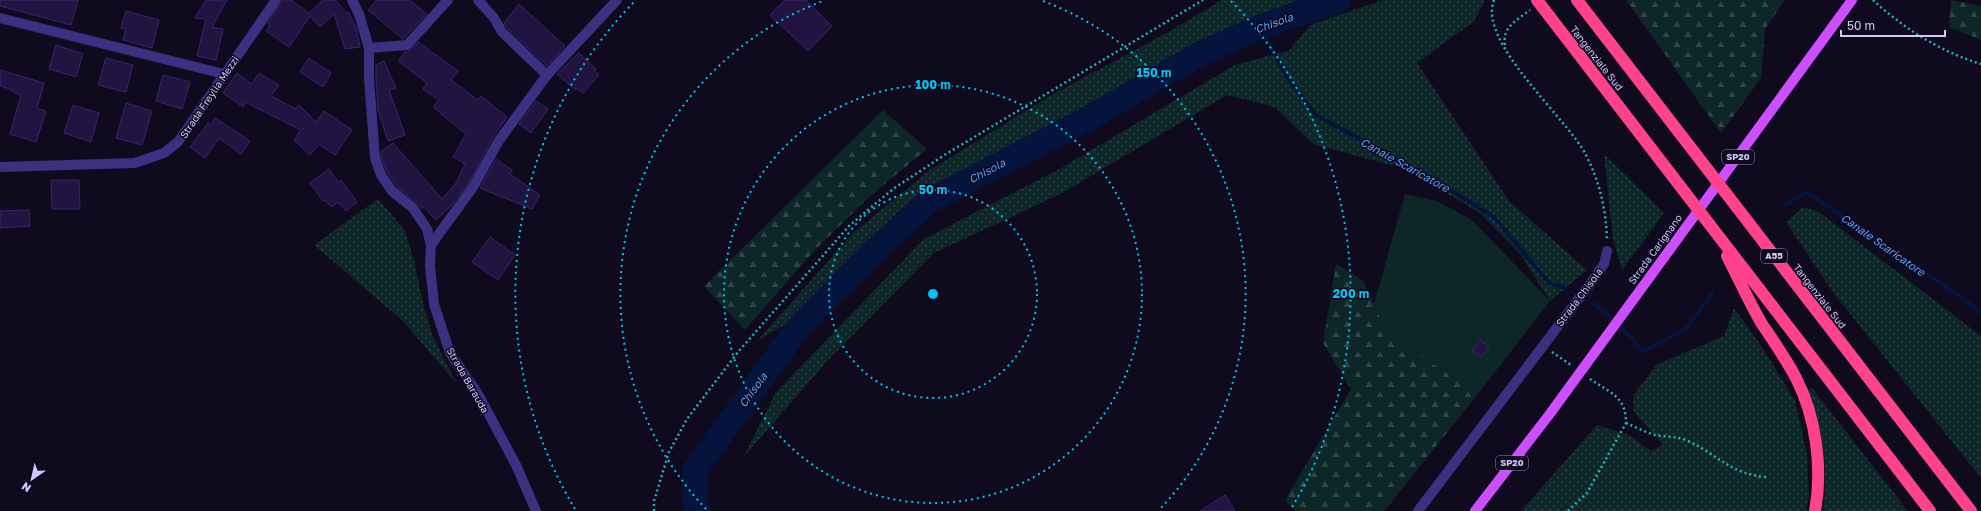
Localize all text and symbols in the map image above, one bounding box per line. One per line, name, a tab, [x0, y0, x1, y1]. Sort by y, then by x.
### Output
water label: Chisola	[1253, 9, 1295, 35]
scale bar	[1841, 12, 1945, 38]
text: 50 m	[1847, 18, 1875, 33]
street label: Tangenziale Sud	[1568, 23, 1626, 93]
street label: Strada Freylia Mezzi	[177, 54, 241, 140]
text: 150 m	[1137, 65, 1171, 80]
text: 100 m	[915, 77, 951, 92]
water label: Canale Scaricatore	[1359, 135, 1453, 195]
road number: SP20	[1722, 150, 1754, 164]
water label: Chisola	[966, 155, 1008, 186]
text: 50 m	[919, 182, 947, 197]
water label: Canale Scaricatore	[1839, 211, 1929, 279]
street label: Strada Carignano	[1626, 212, 1684, 286]
road number: A55	[1761, 249, 1787, 263]
street label: Tangenziale Sud	[1791, 261, 1849, 331]
street label: Strada Chisola	[1553, 266, 1605, 328]
text: 200 m	[1333, 286, 1369, 301]
centre of rings	[926, 287, 940, 301]
street label: Strada Barauda	[444, 345, 492, 415]
water label: Chisola	[736, 369, 770, 409]
road number: SP20	[1496, 456, 1528, 470]
north arrow	[12, 459, 52, 499]
text: N	[19, 480, 33, 495]

